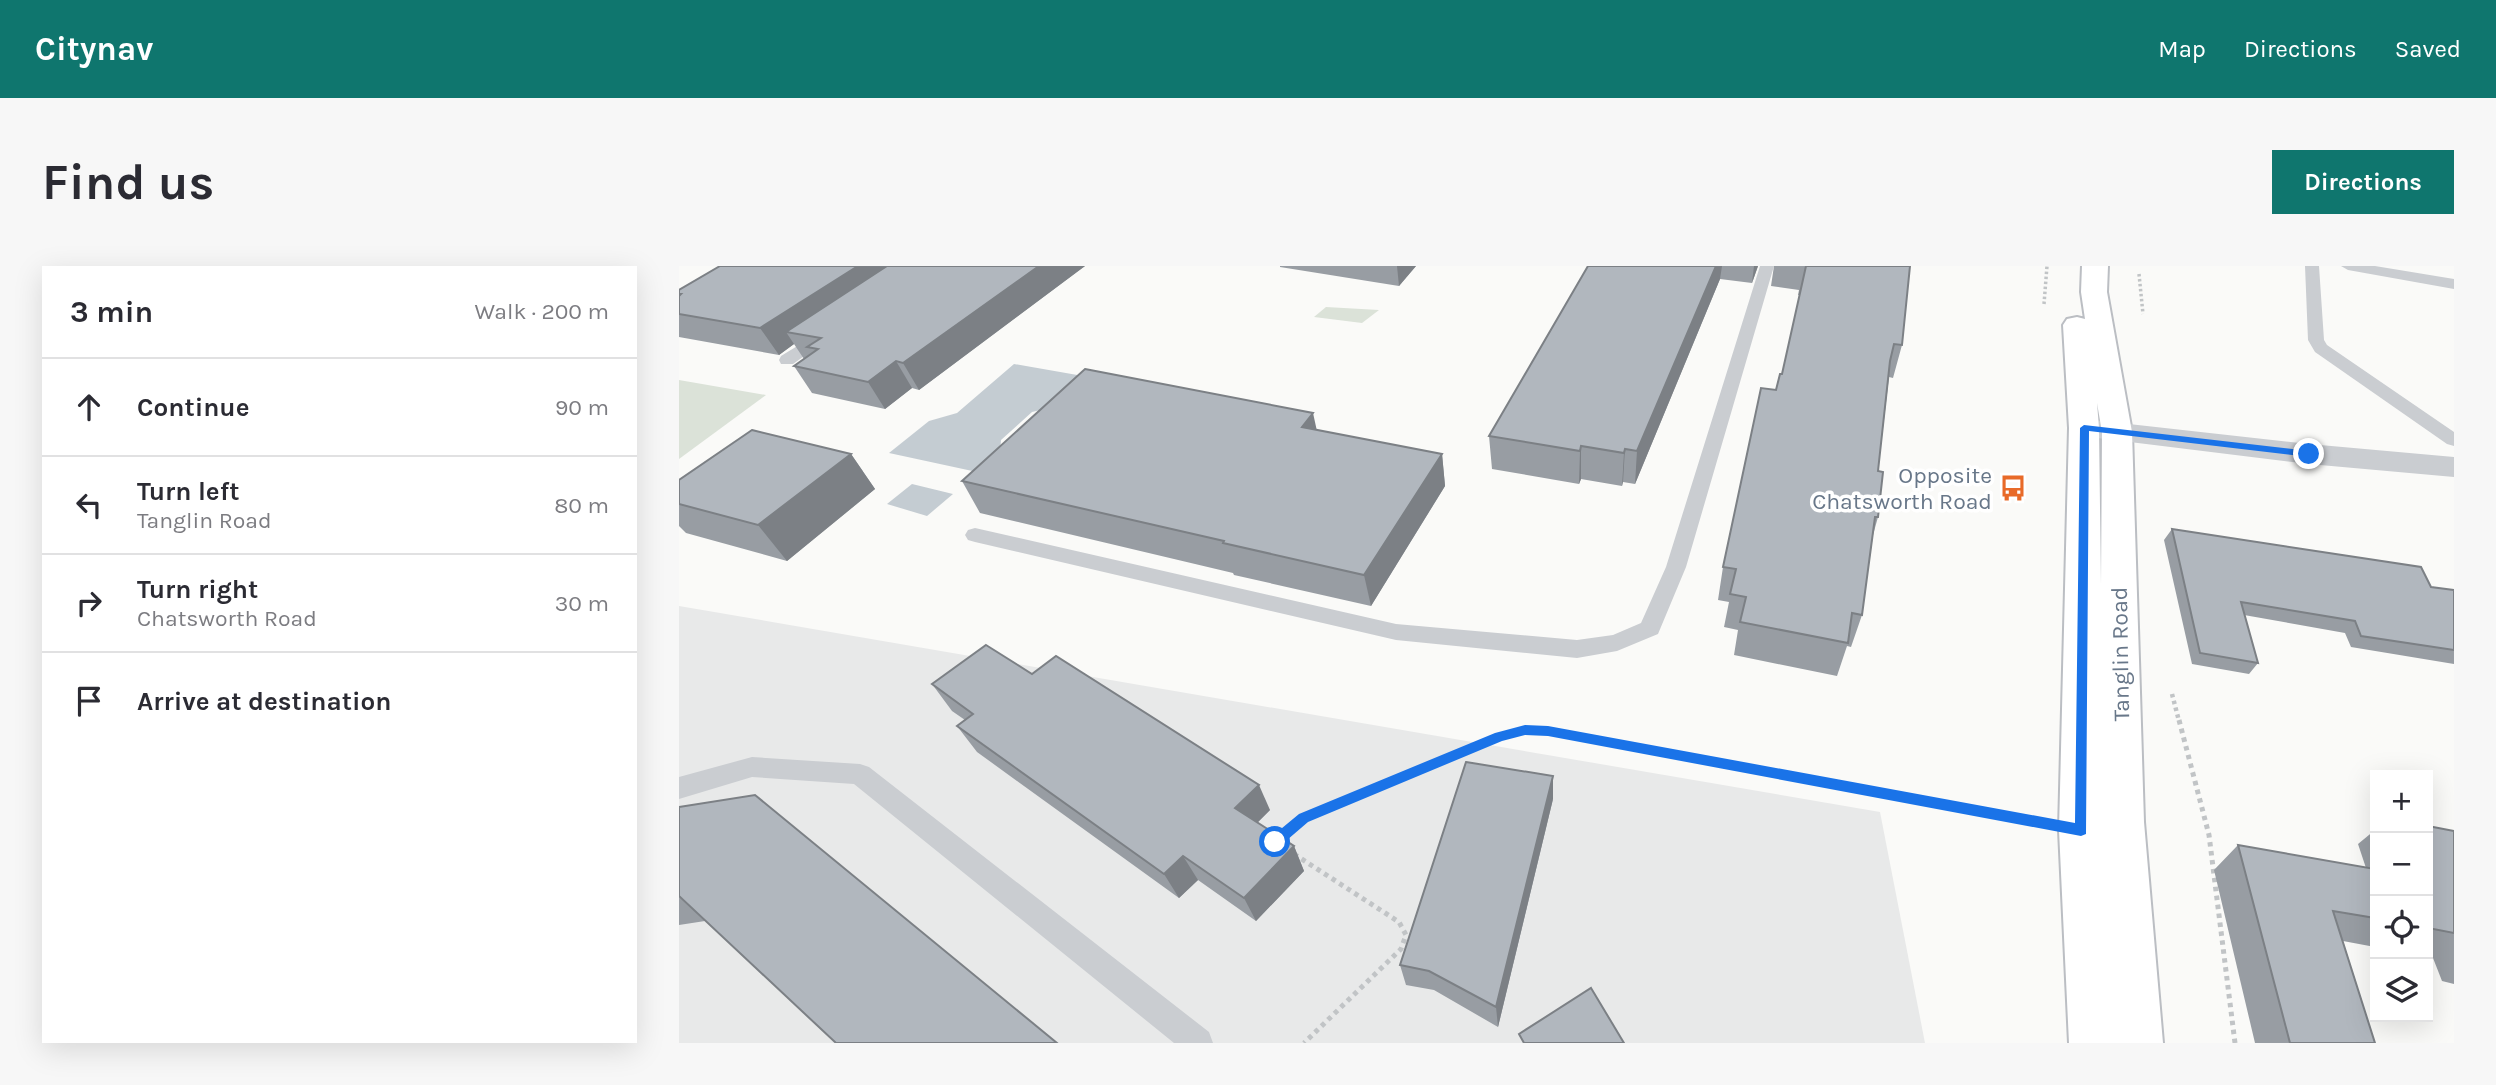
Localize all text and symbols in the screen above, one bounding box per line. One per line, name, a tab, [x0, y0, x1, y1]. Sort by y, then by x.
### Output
text: Citynav	[35, 30, 153, 68]
text: Map	[2158, 35, 2206, 63]
text: Directions	[2244, 35, 2357, 63]
text: Saved	[2395, 35, 2461, 63]
button: Directions	[2272, 150, 2454, 214]
text: Find us	[42, 154, 214, 211]
text: 3 min	[70, 294, 153, 330]
text: Walk · 200 m	[474, 298, 609, 325]
icon: ahead	[70, 388, 108, 426]
text: Continue	[137, 392, 249, 423]
text: 90 m	[555, 394, 609, 421]
route end	[2293, 438, 2324, 469]
place label: Opposite Chatsworth Road	[1812, 462, 1992, 515]
bus stop icon: Opposite Chatsworth Road	[1998, 473, 2028, 503]
text: Turn left	[137, 476, 239, 507]
icon: left	[70, 486, 108, 524]
text: 80 m	[554, 492, 609, 519]
text: Tanglin Road	[137, 507, 272, 534]
text: Turn right	[137, 574, 258, 605]
icon: right	[70, 584, 108, 622]
street label: Tanglin Road	[2106, 586, 2135, 722]
text: 30 m	[555, 590, 609, 617]
text: Chatsworth Road	[137, 605, 317, 632]
icon: arrive	[70, 682, 108, 720]
text: Arrive at destination	[137, 686, 391, 717]
map controls	[2370, 770, 2433, 1022]
button: +	[2370, 770, 2433, 833]
route start	[1259, 826, 1290, 857]
button: −	[2370, 833, 2433, 896]
button: locate	[2370, 896, 2433, 959]
button: layers	[2370, 959, 2433, 1022]

